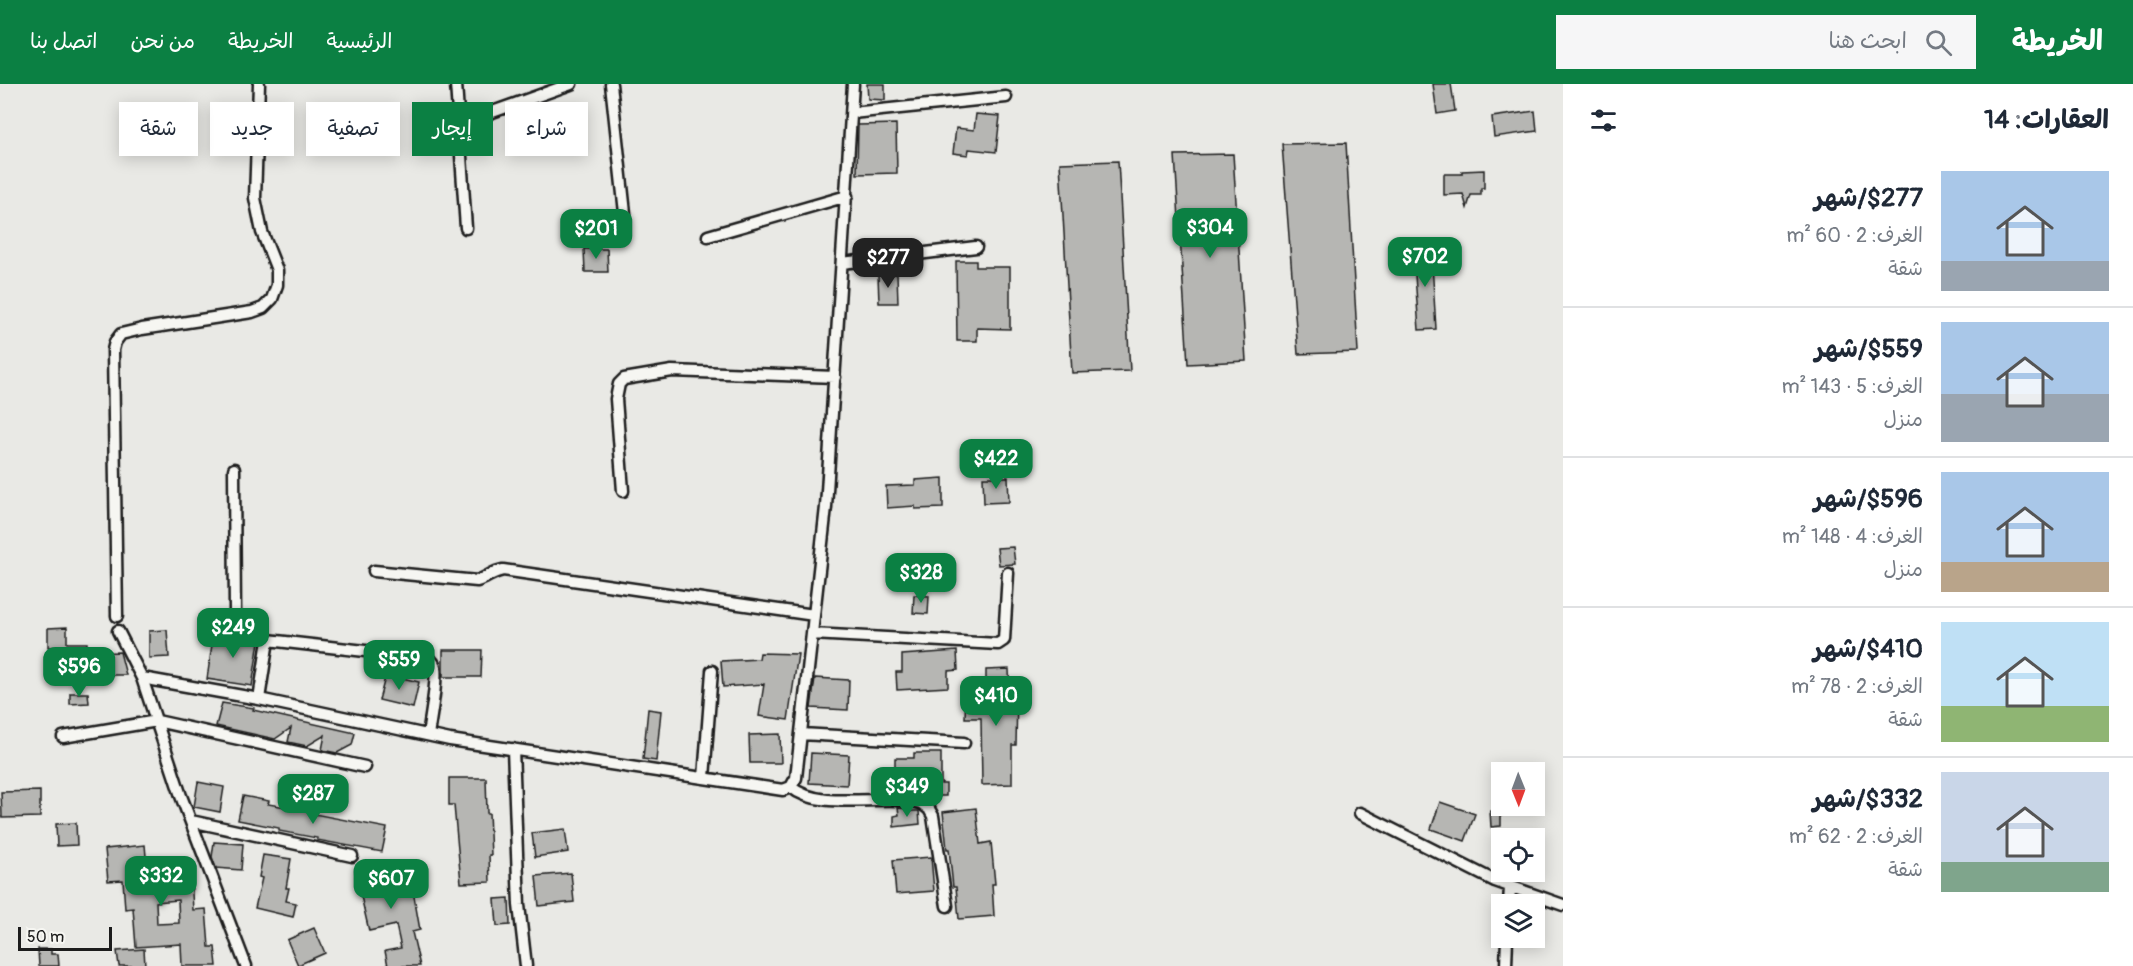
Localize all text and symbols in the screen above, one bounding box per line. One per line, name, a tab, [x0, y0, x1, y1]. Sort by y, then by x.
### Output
search box	[1556, 15, 1976, 69]
text: الخريطة	[2012, 24, 2103, 59]
icon: search	[1922, 26, 1955, 59]
text: ابحث هنا	[1829, 27, 1907, 55]
text: اتصل بنا	[30, 28, 97, 55]
text: من نحن	[130, 28, 195, 55]
text: الخريطة	[228, 28, 293, 55]
text: الرئيسية	[326, 28, 392, 55]
chip: شقة	[119, 102, 198, 156]
chip: جديد	[210, 102, 294, 156]
chip: تصفية	[306, 102, 400, 156]
chip: إيجار	[412, 102, 493, 156]
chip: شراء	[505, 102, 588, 156]
icon: filters	[1587, 104, 1620, 137]
text: العقارات: 14	[1984, 104, 2109, 136]
text: $277/شهر	[1814, 182, 1923, 214]
icon: home	[1989, 195, 2061, 267]
pin: $304	[1174, 208, 1246, 259]
pin: $201	[560, 209, 632, 260]
text: $304	[1186, 215, 1234, 240]
text: $201	[574, 216, 618, 241]
text: الغرف: 2 · 60 m²	[1787, 223, 1923, 248]
pin: $702	[1389, 237, 1461, 288]
pin: $277	[852, 238, 924, 289]
text: $702	[1402, 244, 1448, 269]
text: $277	[866, 245, 910, 270]
text: شقة	[1888, 256, 1923, 281]
text: $559/شهر	[1815, 333, 1923, 365]
icon: home	[1989, 346, 2061, 418]
text: الغرف: 5 · 143 m²	[1782, 374, 1923, 399]
text: منزل	[1884, 407, 1923, 432]
pin: $422	[960, 439, 1032, 490]
text: $422	[974, 446, 1018, 471]
text: $596/شهر	[1814, 483, 1923, 515]
icon: home	[1989, 496, 2061, 568]
text: الغرف: 4 · 148 m²	[1782, 524, 1923, 549]
pin: $328	[885, 553, 957, 604]
text: منزل	[1884, 557, 1923, 582]
text: $328	[899, 560, 943, 585]
pin: $249	[197, 608, 269, 659]
text: $249	[211, 615, 255, 640]
text: $410/شهر	[1813, 633, 1923, 665]
pin: $559	[363, 640, 435, 691]
icon: home	[1989, 646, 2061, 718]
pin: $596	[43, 647, 115, 698]
text: $559	[378, 647, 420, 672]
text: $596	[57, 654, 101, 679]
text: الغرف: 2 · 78 m²	[1791, 674, 1923, 699]
pin: $410	[960, 676, 1032, 727]
text: $410	[974, 683, 1018, 708]
text: شقة	[1888, 707, 1923, 732]
north arrow	[1491, 762, 1545, 816]
map controls	[1491, 762, 1545, 948]
pin: $349	[871, 767, 943, 818]
pin: $287	[277, 774, 349, 825]
text: $349	[885, 774, 929, 799]
text: $287	[292, 781, 334, 806]
text: $332/شهر	[1813, 783, 1923, 815]
icon: home	[1989, 796, 2061, 868]
text: الغرف: 2 · 62 m²	[1789, 824, 1923, 849]
button: locate	[1491, 828, 1545, 882]
pin: $332	[125, 856, 197, 907]
text: شقة	[1888, 857, 1923, 882]
pin: $607	[355, 859, 427, 910]
text: $332	[139, 863, 183, 888]
text: $607	[368, 866, 414, 891]
button: layers	[1491, 894, 1545, 948]
scale bar	[18, 924, 112, 952]
text: 50 m	[27, 927, 64, 947]

